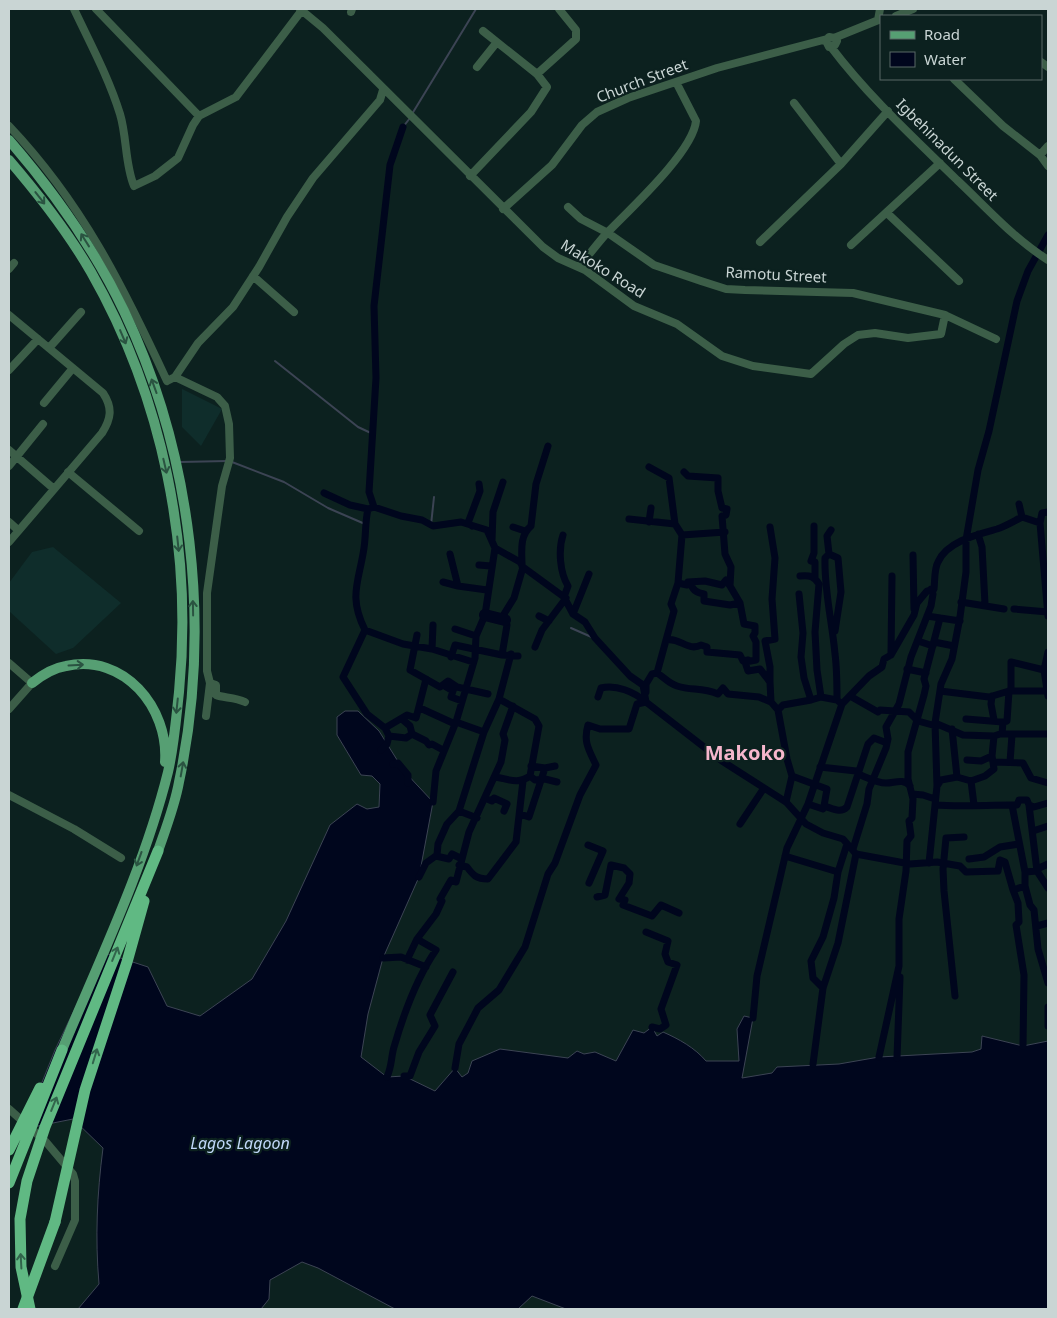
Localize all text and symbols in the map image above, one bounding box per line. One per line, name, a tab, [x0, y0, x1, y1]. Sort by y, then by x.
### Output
legend	[880, 15, 1042, 80]
text: Road	[924, 24, 960, 44]
text: Water	[924, 49, 966, 69]
street label: Church Street	[593, 53, 691, 107]
street label: Igbehinadun Street	[892, 94, 1003, 205]
one-way arrow	[34, 191, 45, 204]
one-way arrow	[80, 233, 90, 247]
street label: Makoko Road	[557, 234, 650, 302]
street label: Ramotu Street	[725, 261, 828, 287]
one-way arrow	[119, 329, 128, 344]
one-way arrow	[149, 379, 158, 395]
one-way arrow	[161, 457, 170, 473]
one-way arrow	[173, 536, 183, 552]
one-way arrow	[188, 600, 198, 616]
one-way arrow	[68, 660, 84, 670]
one-way arrow	[173, 698, 182, 714]
district label: Makoko	[705, 739, 785, 766]
one-way arrow	[177, 762, 187, 778]
one-way arrow	[134, 851, 143, 867]
one-way arrow	[111, 947, 121, 962]
one-way arrow	[91, 1048, 101, 1064]
one-way arrow	[50, 1097, 59, 1112]
water label: Lagos Lagoon	[190, 1132, 290, 1154]
one-way arrow	[16, 1254, 26, 1270]

